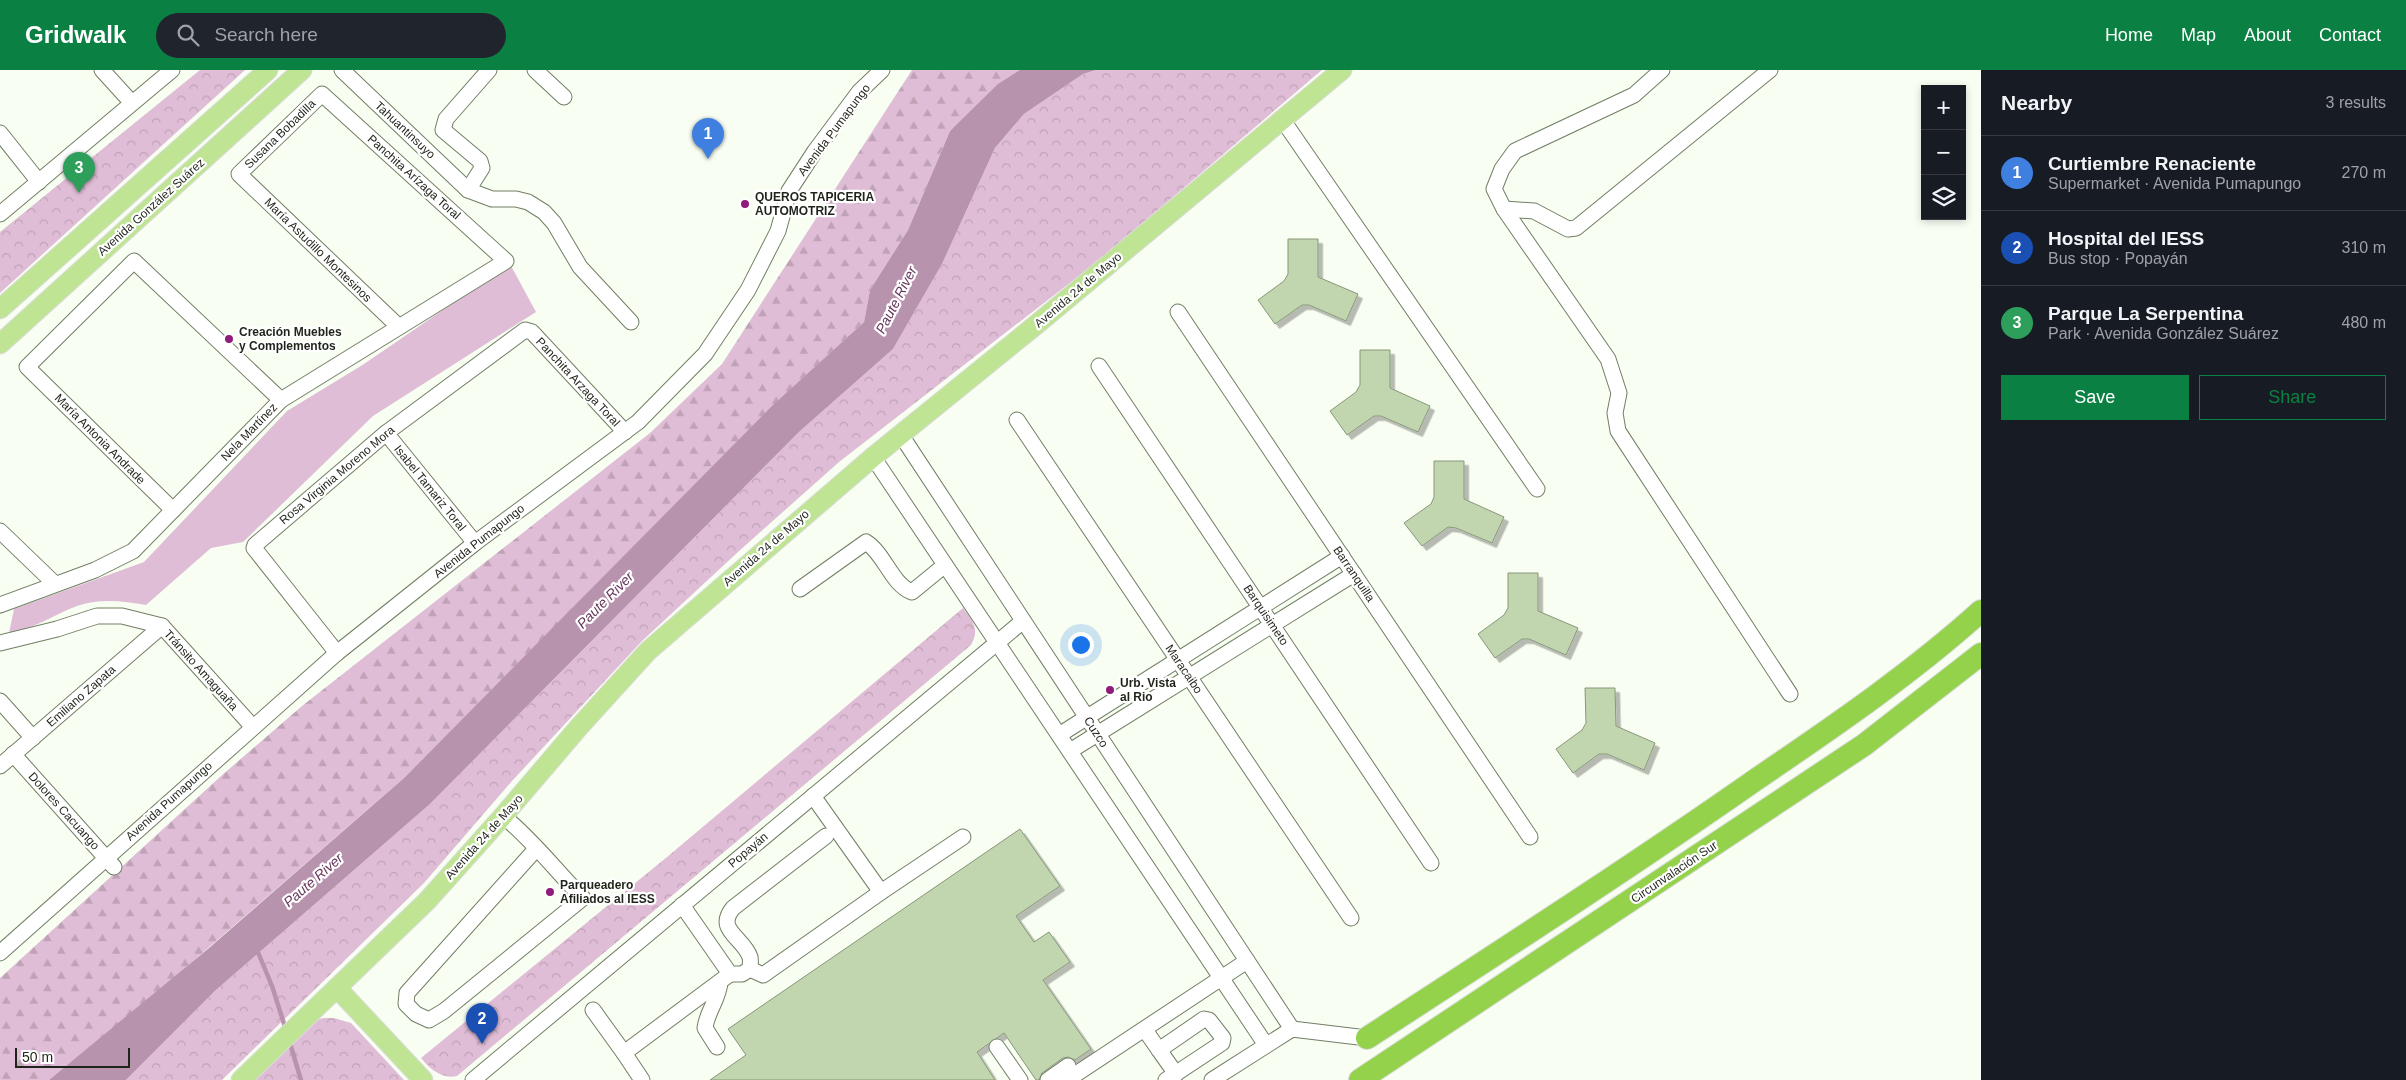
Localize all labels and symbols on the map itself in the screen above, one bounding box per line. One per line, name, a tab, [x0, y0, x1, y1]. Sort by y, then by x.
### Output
street label: Avenida Pumapungo	[795, 81, 873, 179]
street label: Susana Bobadilla	[242, 96, 319, 171]
street label: Tahuantinsuyo	[372, 98, 438, 162]
pin: 1	[692, 118, 724, 159]
street label: Panchita Arízaga Toral	[365, 132, 463, 222]
pin: 3	[63, 152, 95, 193]
street label: Avenida González Suárez	[95, 155, 207, 259]
place label: QUEROS TAPICERIA AUTOMOTRIZ	[755, 190, 874, 218]
street label: María Astudillo Montesinos	[262, 195, 374, 305]
marker: QUEROS TAPICERIA AUTOMOTRIZ	[739, 198, 751, 210]
street label: Avenida 24 de Mayo	[1032, 249, 1125, 330]
water label: Paute River	[872, 263, 920, 336]
place label: Creación Muebles y Complementos	[239, 325, 342, 353]
marker: Creación Muebles y Complementos	[223, 333, 235, 345]
street label: Panchita Arzaga Toral	[533, 335, 623, 429]
street label: María Antonia Andrade	[52, 391, 148, 487]
street label: Nela Martínez	[218, 400, 280, 464]
street label: Rosa Virginia Moreno Mora	[277, 423, 398, 527]
street label: Isabel Tamariz Toral	[391, 442, 469, 534]
street label: Avenida Pumapungo	[431, 501, 527, 581]
street label: Avenida 24 de Mayo	[720, 507, 812, 589]
street label: Barranquilla	[1330, 544, 1378, 605]
water label: Paute River	[573, 568, 637, 632]
street label: Barquisimeto	[1241, 582, 1292, 648]
street label: Tránsito Amaguaña	[161, 627, 241, 713]
your location	[1068, 632, 1094, 658]
street label: Maracaibo	[1163, 642, 1206, 696]
street label: Emiliano Zapata	[44, 662, 119, 730]
place label: Urb. Vista al Rio	[1120, 676, 1176, 704]
marker: Urb. Vista al Rio	[1104, 684, 1116, 696]
street label: Cuzco	[1081, 714, 1111, 750]
street label: Avenida Pumapungo	[123, 758, 215, 843]
street label: Dolores Cacuango	[26, 769, 103, 853]
street label: Avenida 24 de Mayo	[442, 792, 526, 882]
street label: Popayán	[725, 829, 771, 871]
street label: Circunvalación Sur	[1628, 838, 1720, 906]
water label: Paute River	[280, 849, 347, 910]
place label: Parqueadero Afiliados al IESS	[560, 878, 655, 906]
marker: Parqueadero Afiliados al IESS	[544, 886, 556, 898]
pin: 2	[466, 1003, 498, 1044]
scale bar	[15, 1045, 130, 1068]

